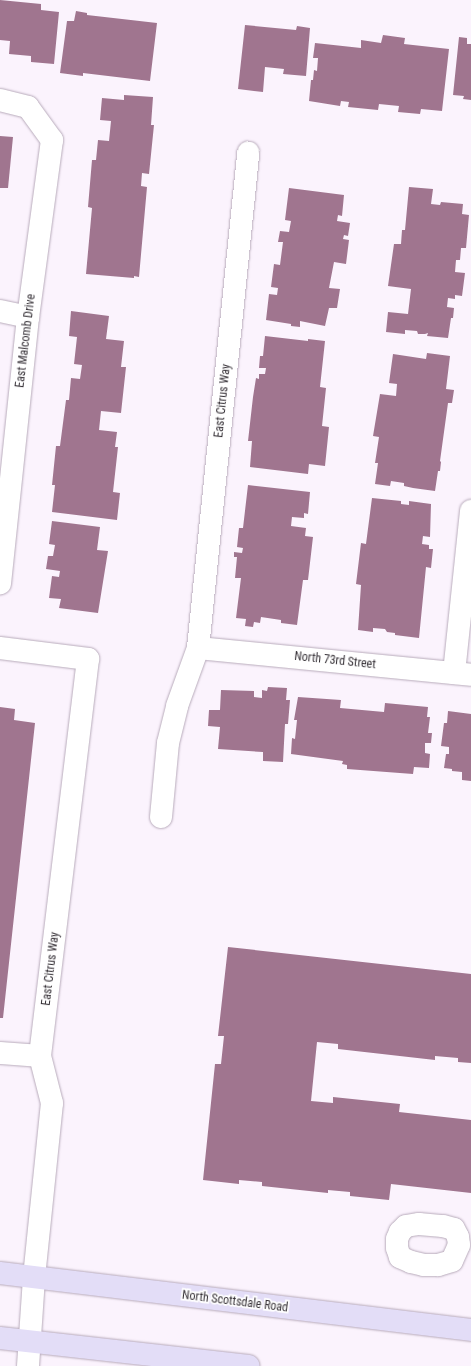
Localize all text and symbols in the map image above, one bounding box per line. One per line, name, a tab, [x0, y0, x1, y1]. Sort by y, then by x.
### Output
street label: East Malcomb Drive	[13, 293, 39, 389]
street label: East Citrus Way	[212, 364, 234, 438]
street label: North 73rd Street	[294, 650, 376, 672]
street label: East Citrus Way	[39, 931, 63, 1007]
street label: North Scottsdale Road	[181, 1288, 289, 1316]

